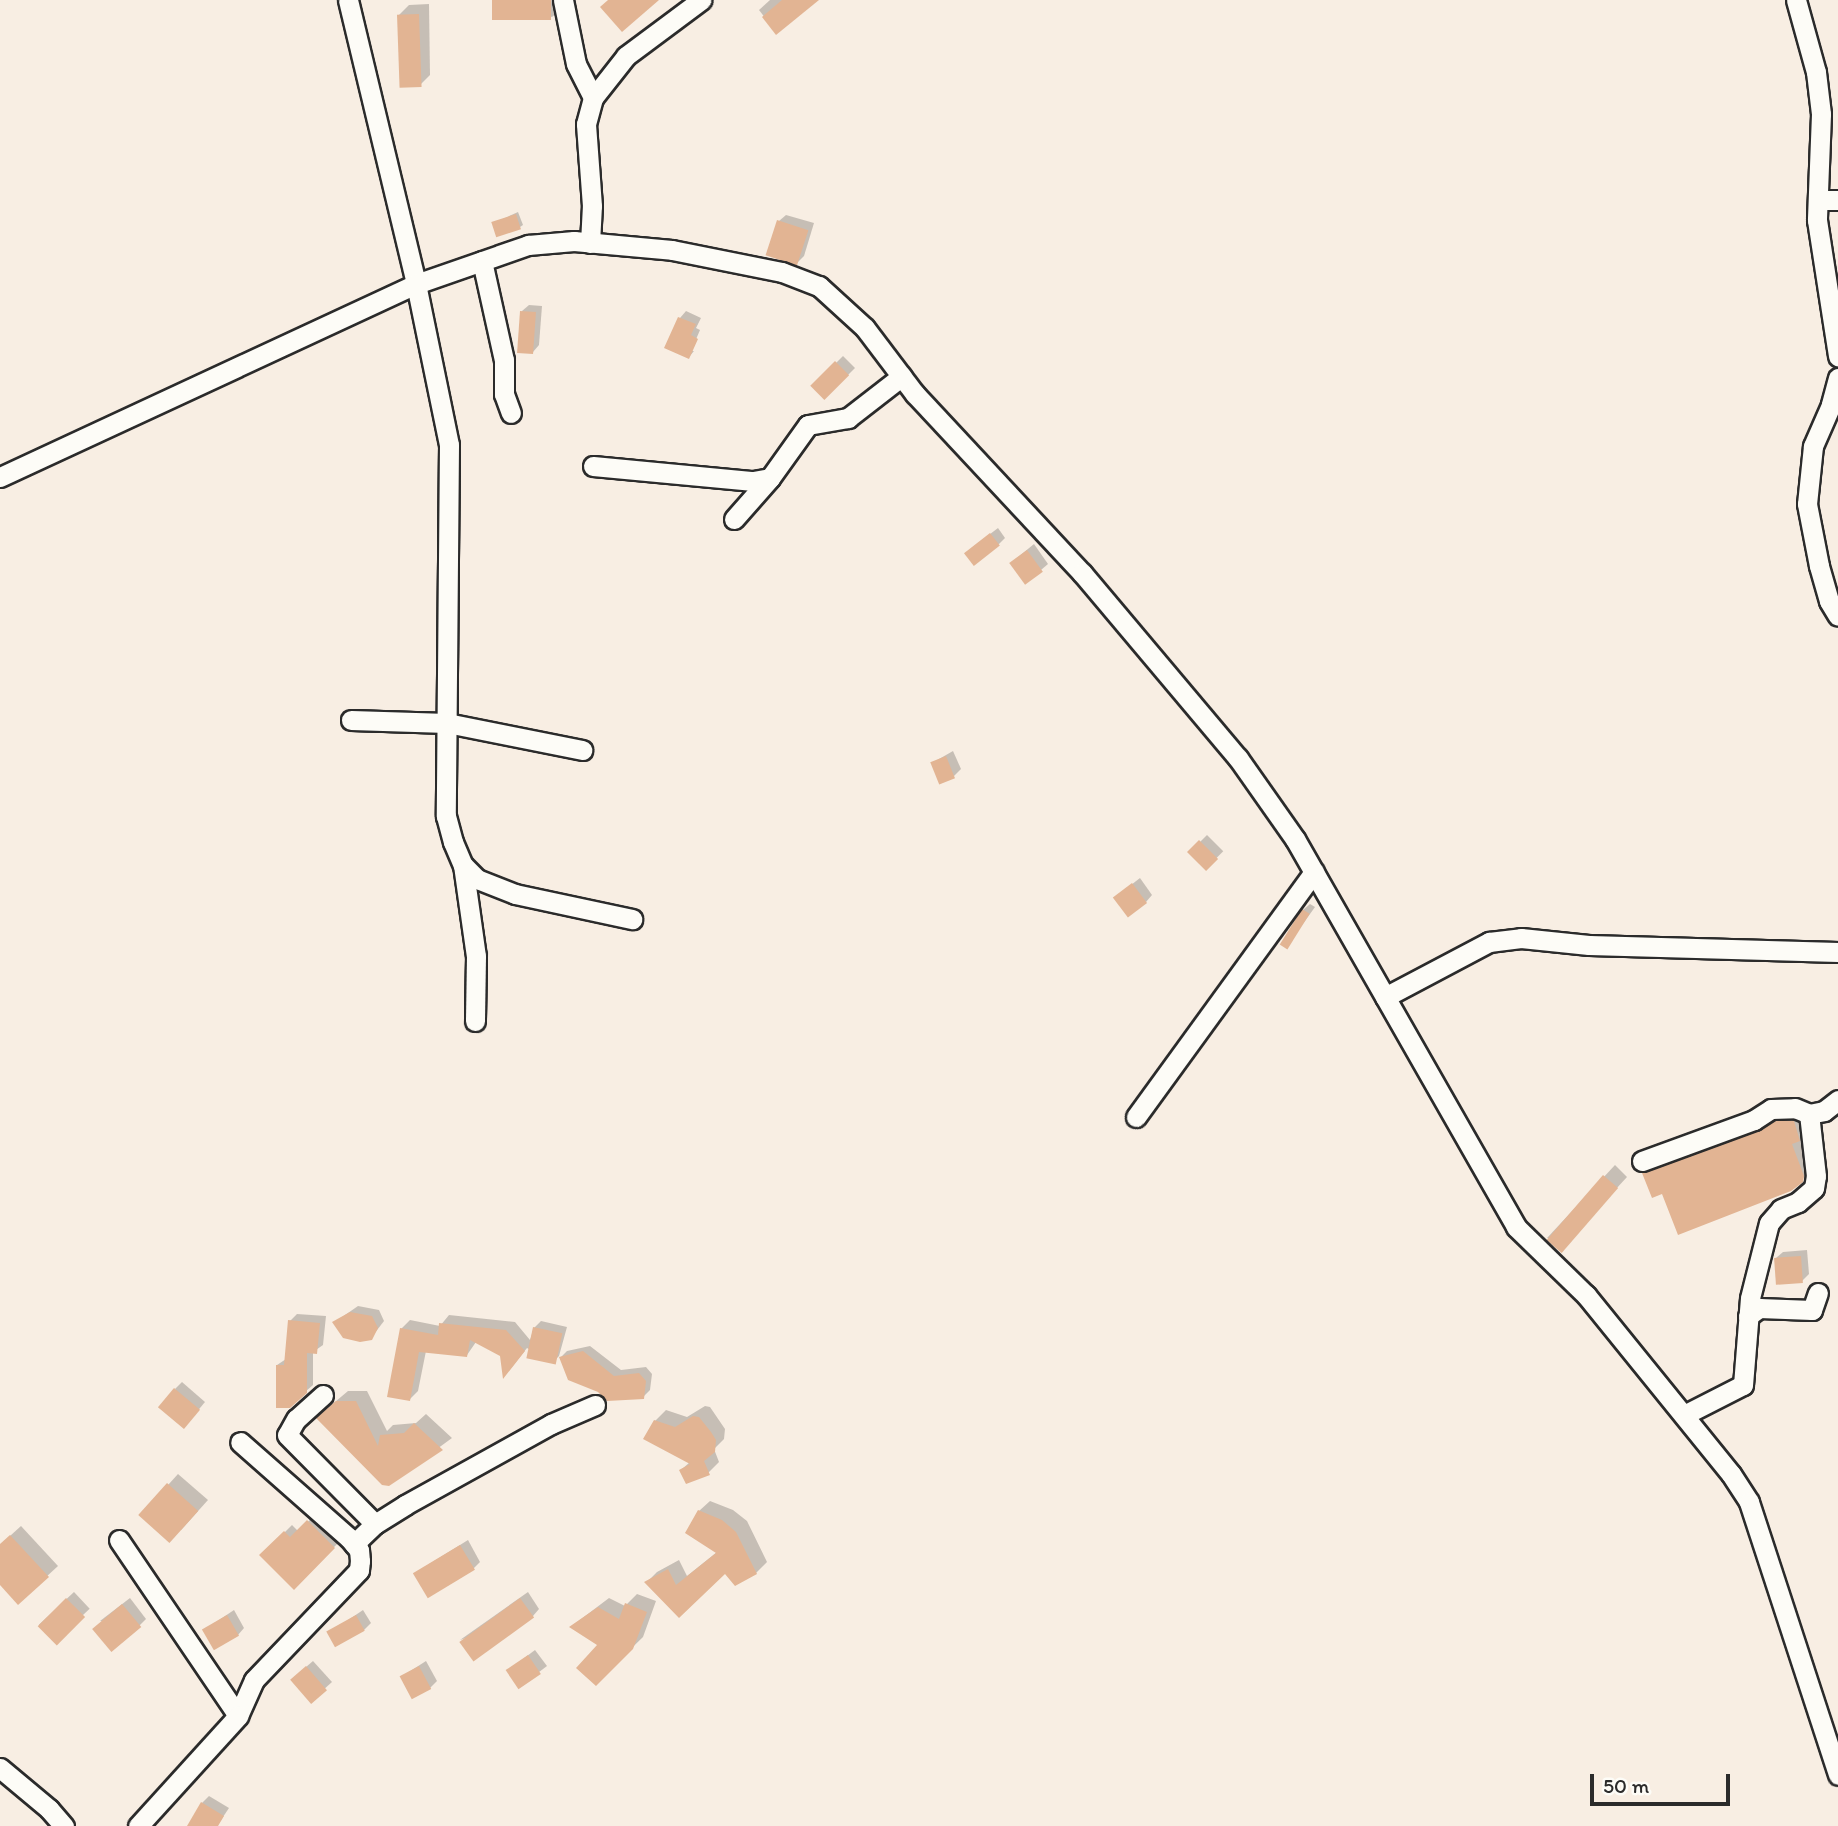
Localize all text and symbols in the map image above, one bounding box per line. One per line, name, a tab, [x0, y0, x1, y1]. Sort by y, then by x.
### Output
scale bar	[1593, 1759, 1733, 1803]
text: 50 m	[1603, 1773, 1649, 1798]

